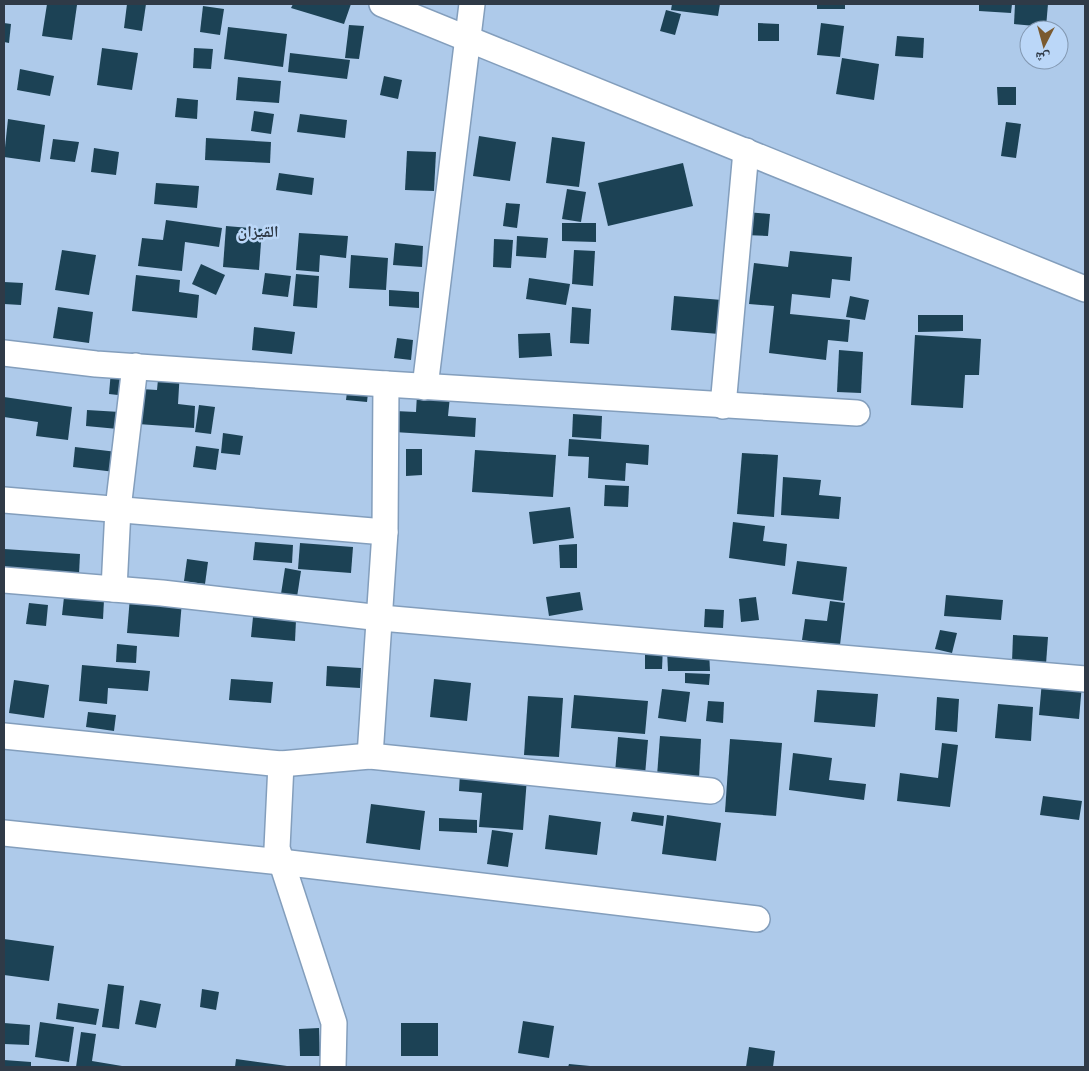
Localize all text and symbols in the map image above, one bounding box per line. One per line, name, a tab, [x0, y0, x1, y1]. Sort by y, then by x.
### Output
north arrow	[1019, 20, 1069, 70]
text: ش	[1034, 48, 1051, 68]
district label: القيزان	[238, 221, 278, 241]

